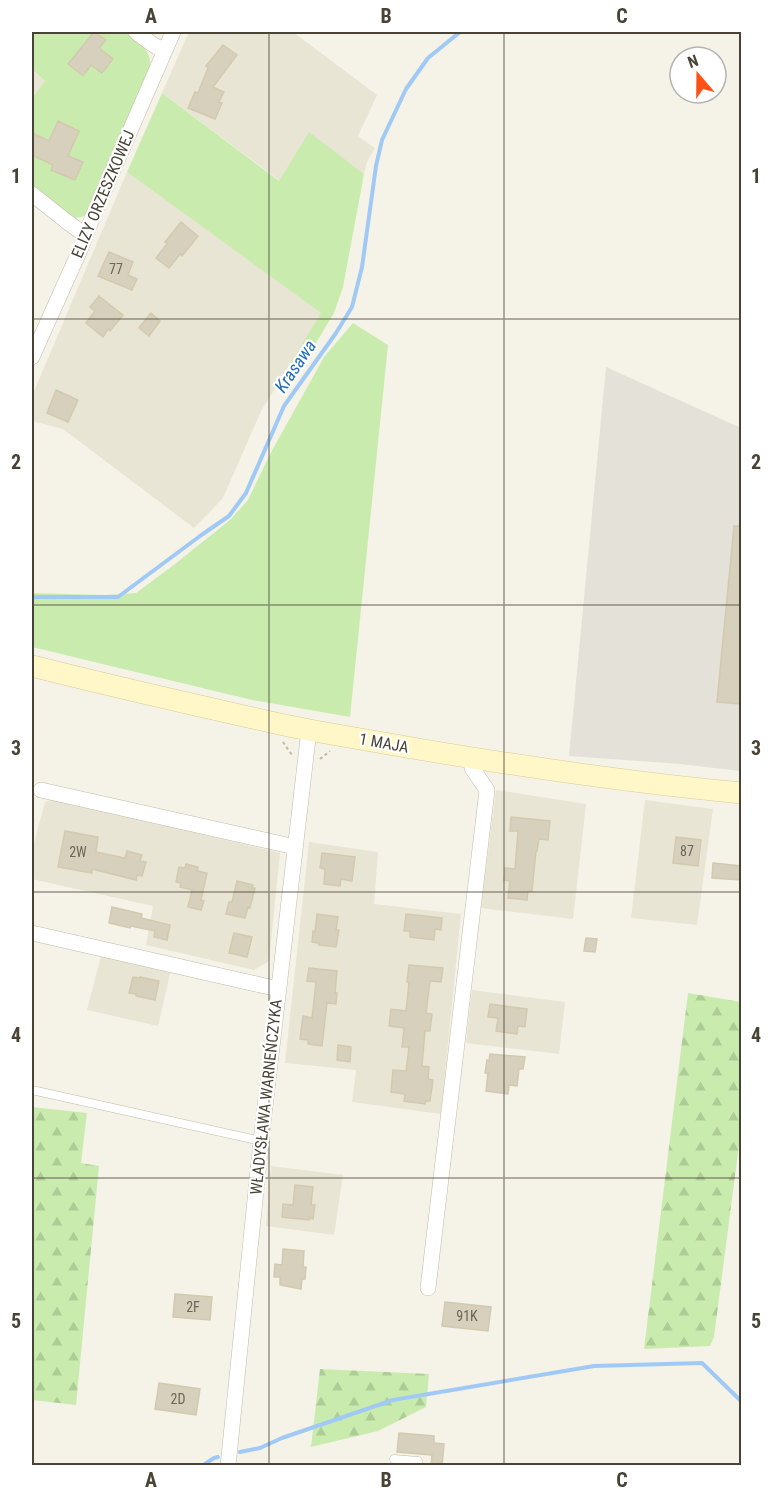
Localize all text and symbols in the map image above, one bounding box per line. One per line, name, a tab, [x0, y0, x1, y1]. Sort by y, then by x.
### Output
text: A	[145, 4, 157, 28]
text: B	[380, 4, 392, 28]
text: C	[616, 4, 628, 28]
north arrow	[668, 45, 728, 105]
text: N	[685, 51, 701, 72]
street label: ELIZY ORZESZKOWEJ	[67, 127, 139, 261]
text: 1	[11, 164, 21, 188]
text: 1	[751, 164, 761, 188]
house number: 77	[109, 261, 123, 277]
water label: Krasawa	[270, 336, 320, 396]
text: 2	[11, 450, 21, 474]
text: 2	[751, 450, 761, 474]
street label: 1 MAJA	[358, 729, 410, 757]
text: 3	[11, 736, 21, 760]
text: 3	[751, 736, 761, 760]
house number: 87	[680, 843, 694, 859]
house number: 2W	[69, 844, 87, 860]
street label: WŁADYSŁAWA WARNEŃCZYKA	[246, 998, 286, 1196]
text: 4	[11, 1023, 21, 1047]
text: 4	[751, 1023, 761, 1047]
house number: 2F	[186, 1299, 200, 1315]
house number: 91K	[456, 1308, 478, 1324]
text: 5	[11, 1309, 21, 1333]
text: 5	[751, 1309, 761, 1333]
house number: 2D	[171, 1391, 185, 1407]
text: A	[145, 1468, 157, 1492]
text: B	[380, 1468, 392, 1492]
text: C	[616, 1468, 628, 1492]

